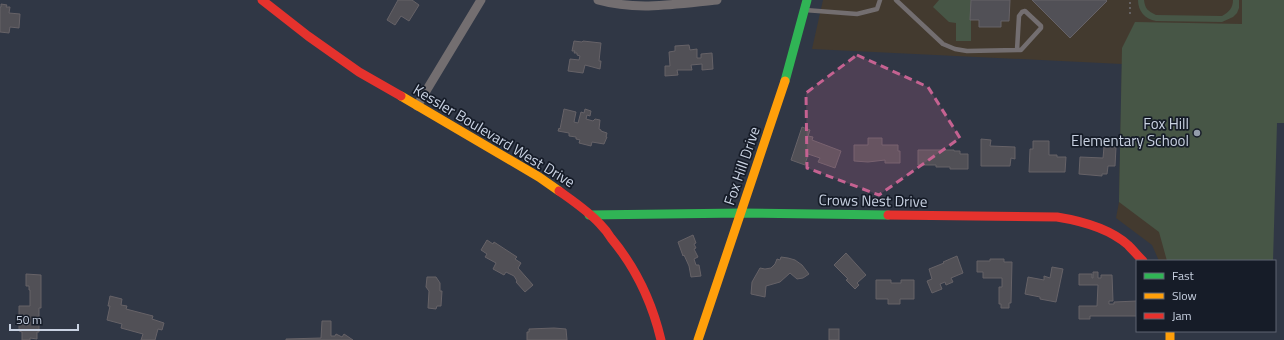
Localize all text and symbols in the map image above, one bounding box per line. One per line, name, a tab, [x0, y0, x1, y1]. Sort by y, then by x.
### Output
street label: Kessler Boulevard West Drive	[409, 78, 580, 193]
place label: Fox Hill Elementary School	[1071, 112, 1189, 152]
street label: Fox Hill Drive	[717, 123, 766, 208]
marker: Fox Hill Elementary School	[1192, 128, 1202, 138]
street label: Crows Nest Drive	[819, 188, 928, 213]
legend	[1136, 260, 1276, 332]
text: Fast	[1172, 266, 1195, 285]
text: Slow	[1172, 286, 1197, 305]
scale bar	[10, 306, 78, 332]
text: Jam	[1172, 306, 1192, 325]
text: 50 m	[16, 310, 42, 329]

